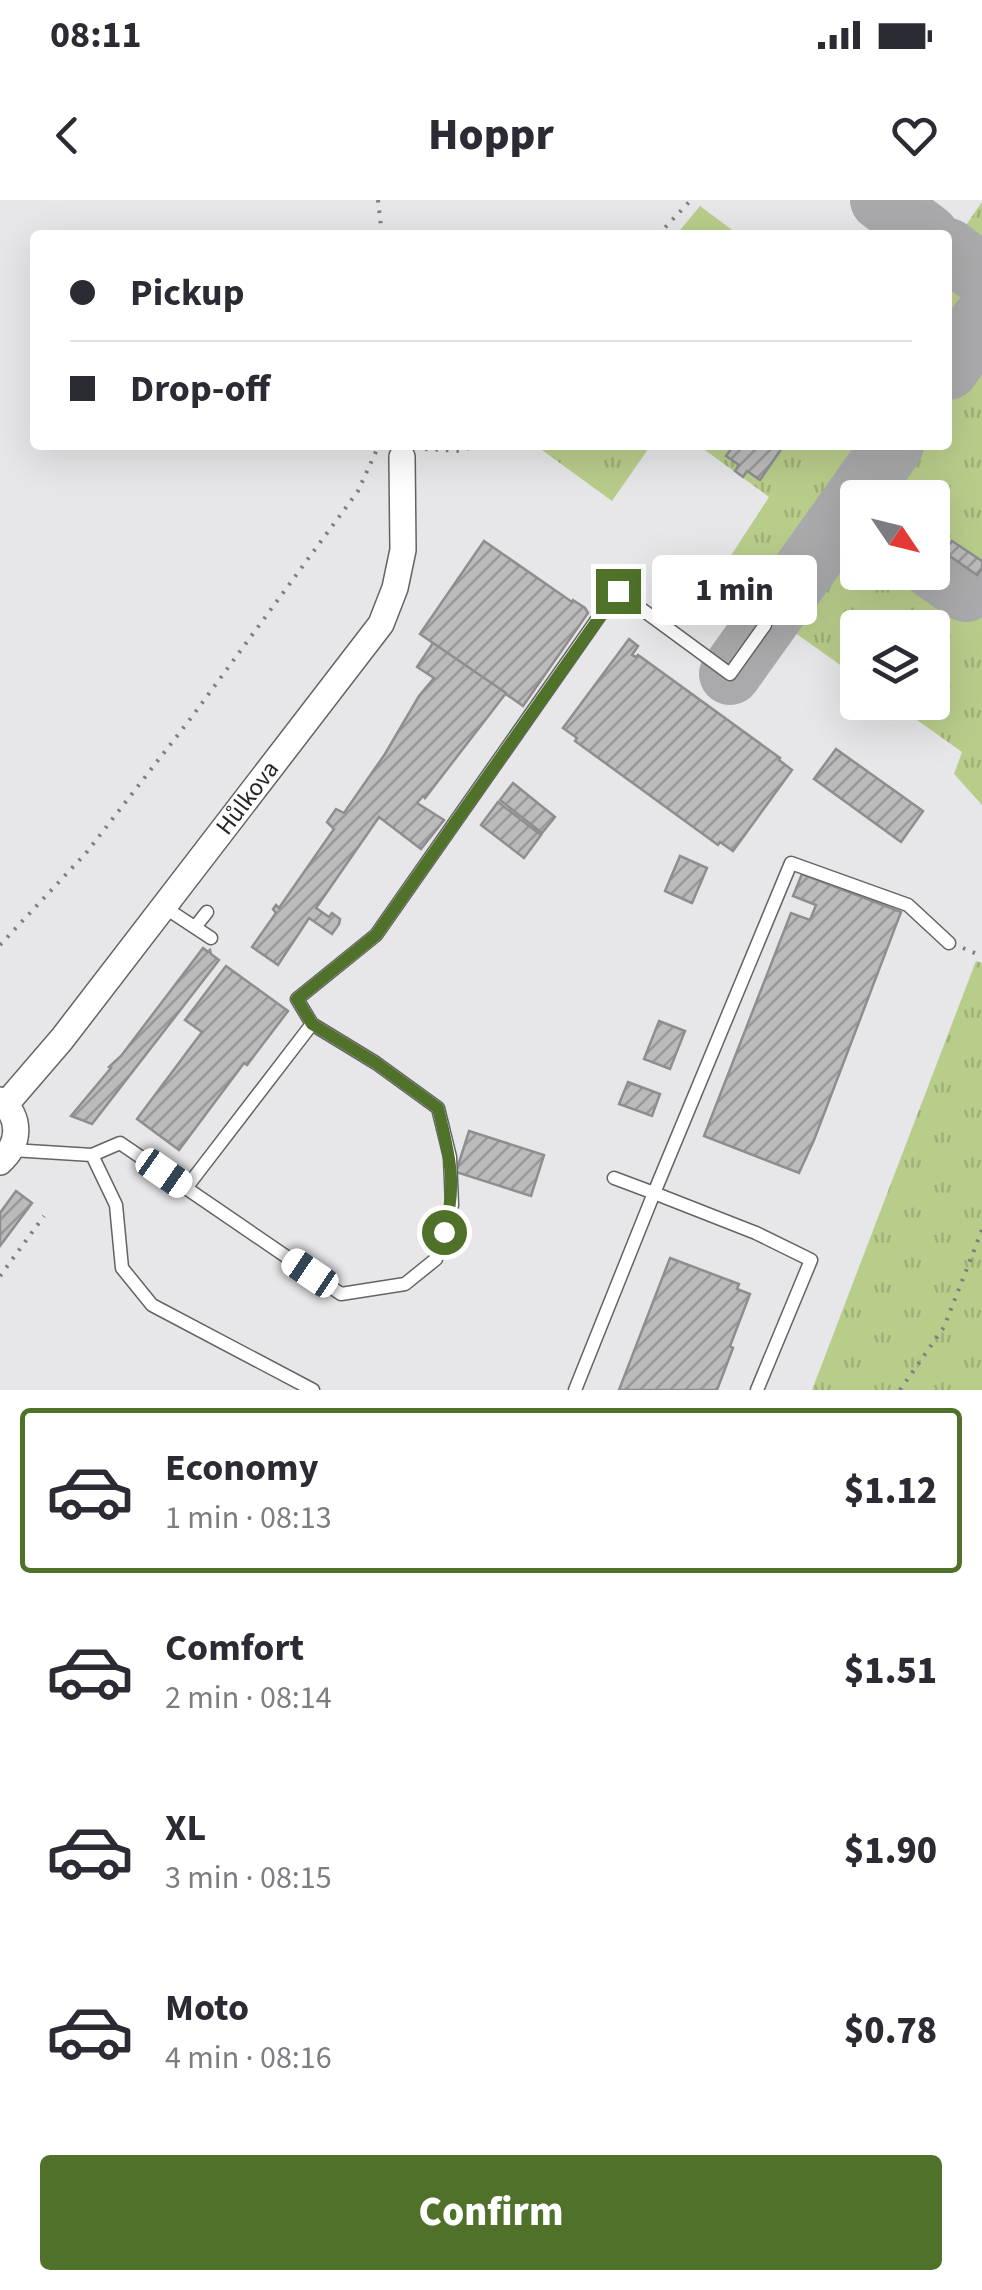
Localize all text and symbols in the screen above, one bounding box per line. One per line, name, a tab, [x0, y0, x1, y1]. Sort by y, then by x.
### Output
text: 08:11	[50, 8, 142, 62]
text: Hoppr	[428, 103, 554, 167]
icon: back	[40, 108, 95, 163]
icon: heart	[887, 108, 942, 163]
text: Pickup	[130, 266, 244, 320]
text: Drop-off	[130, 362, 270, 416]
north arrow	[840, 480, 950, 590]
map controls	[840, 480, 950, 720]
callout: 1 min	[653, 556, 818, 626]
text: 1 min	[695, 567, 774, 613]
route end	[596, 569, 641, 614]
button: layers	[840, 610, 950, 720]
street label: Hůlkova	[207, 753, 288, 843]
car	[131, 1144, 197, 1202]
route start	[422, 1210, 467, 1255]
car	[277, 1244, 343, 1302]
text: Economy	[165, 1441, 318, 1495]
icon: car	[45, 1446, 135, 1536]
text: $1.12	[844, 1464, 937, 1518]
text: 1 min · 08:13	[165, 1495, 332, 1541]
text: Comfort	[165, 1621, 304, 1675]
icon: car	[45, 1626, 135, 1716]
text: $1.51	[844, 1644, 937, 1698]
text: 2 min · 08:14	[165, 1675, 332, 1721]
text: XL	[165, 1801, 206, 1855]
icon: car	[45, 1806, 135, 1896]
text: $1.90	[844, 1824, 937, 1878]
text: 3 min · 08:15	[165, 1855, 332, 1901]
text: Moto	[165, 1981, 249, 2035]
icon: car	[45, 1986, 135, 2076]
text: $0.78	[844, 2004, 937, 2058]
text: 4 min · 08:16	[165, 2035, 332, 2081]
button: Confirm	[40, 2155, 942, 2270]

